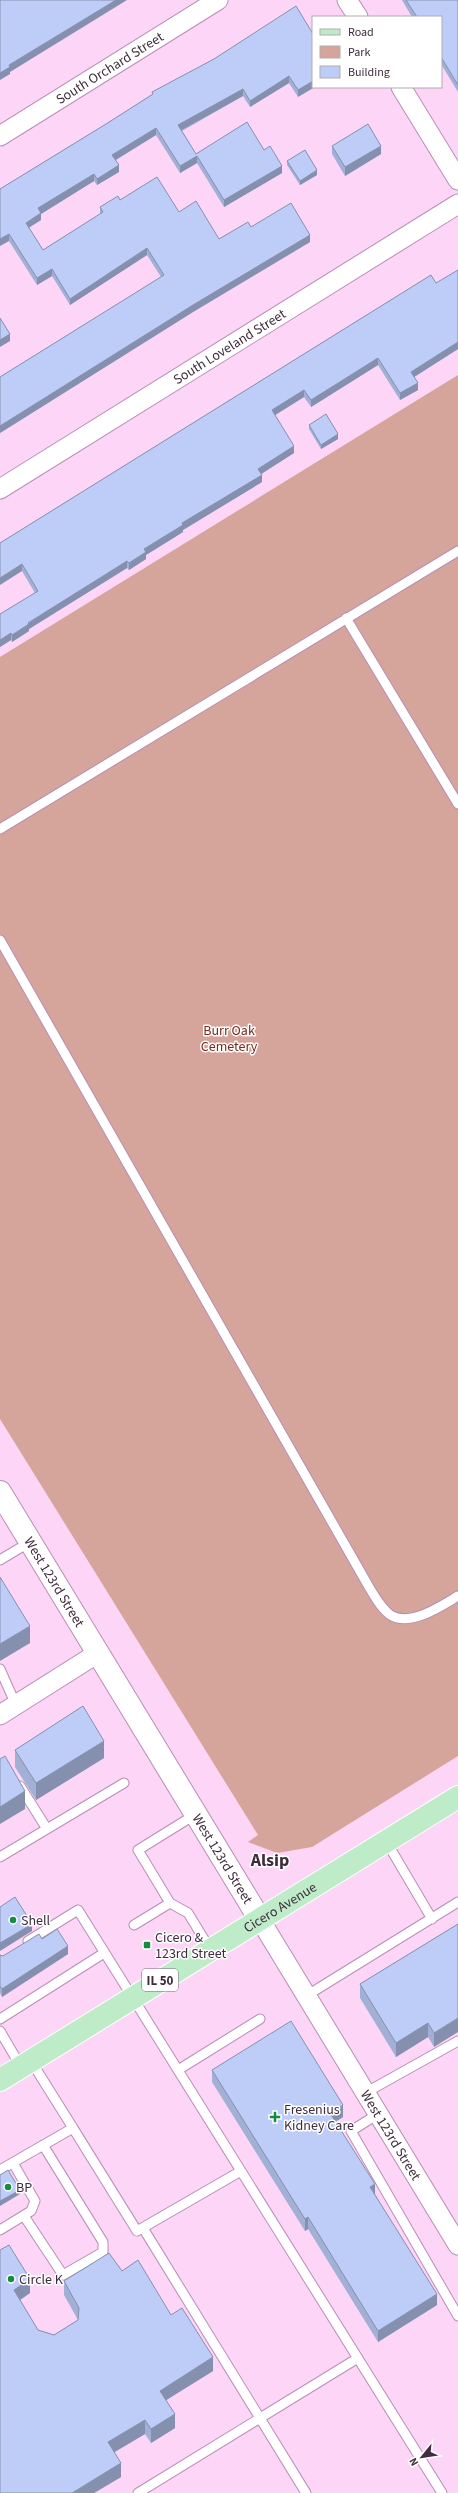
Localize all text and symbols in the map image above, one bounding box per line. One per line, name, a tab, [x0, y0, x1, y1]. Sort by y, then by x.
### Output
legend	[312, 16, 442, 88]
text: Road	[348, 24, 374, 41]
street label: South Orchard Street	[52, 27, 168, 110]
text: Park	[348, 44, 370, 61]
text: Building	[348, 64, 390, 81]
street label: South Loveland Street	[169, 304, 290, 390]
park label: Burr Oak Cemetery	[201, 1021, 258, 1057]
street label: West 123rd Street	[19, 1533, 89, 1631]
street label: West 123rd Street	[187, 1810, 257, 1908]
district label: Alsip	[250, 1848, 289, 1873]
street label: Cicero Avenue	[240, 1878, 321, 1938]
place label: Shell	[21, 1911, 51, 1931]
marker: Shell	[8, 1915, 18, 1925]
place label: Cicero & 123rd Street	[155, 1928, 227, 1964]
marker: Cicero & 123rd Street	[142, 1940, 152, 1950]
road number: IL 50	[142, 1969, 178, 1991]
street label: West 123rd Street	[355, 2087, 425, 2185]
place label: Fresenius Kidney Care	[284, 2100, 354, 2136]
marker: Fresenius Kidney Care	[269, 2111, 281, 2123]
place label: BP	[16, 2178, 32, 2198]
marker: BP	[3, 2182, 13, 2192]
place label: Circle K	[19, 2270, 64, 2290]
marker: Circle K	[6, 2274, 16, 2284]
north arrow	[402, 2437, 442, 2477]
text: N	[405, 2455, 422, 2469]

